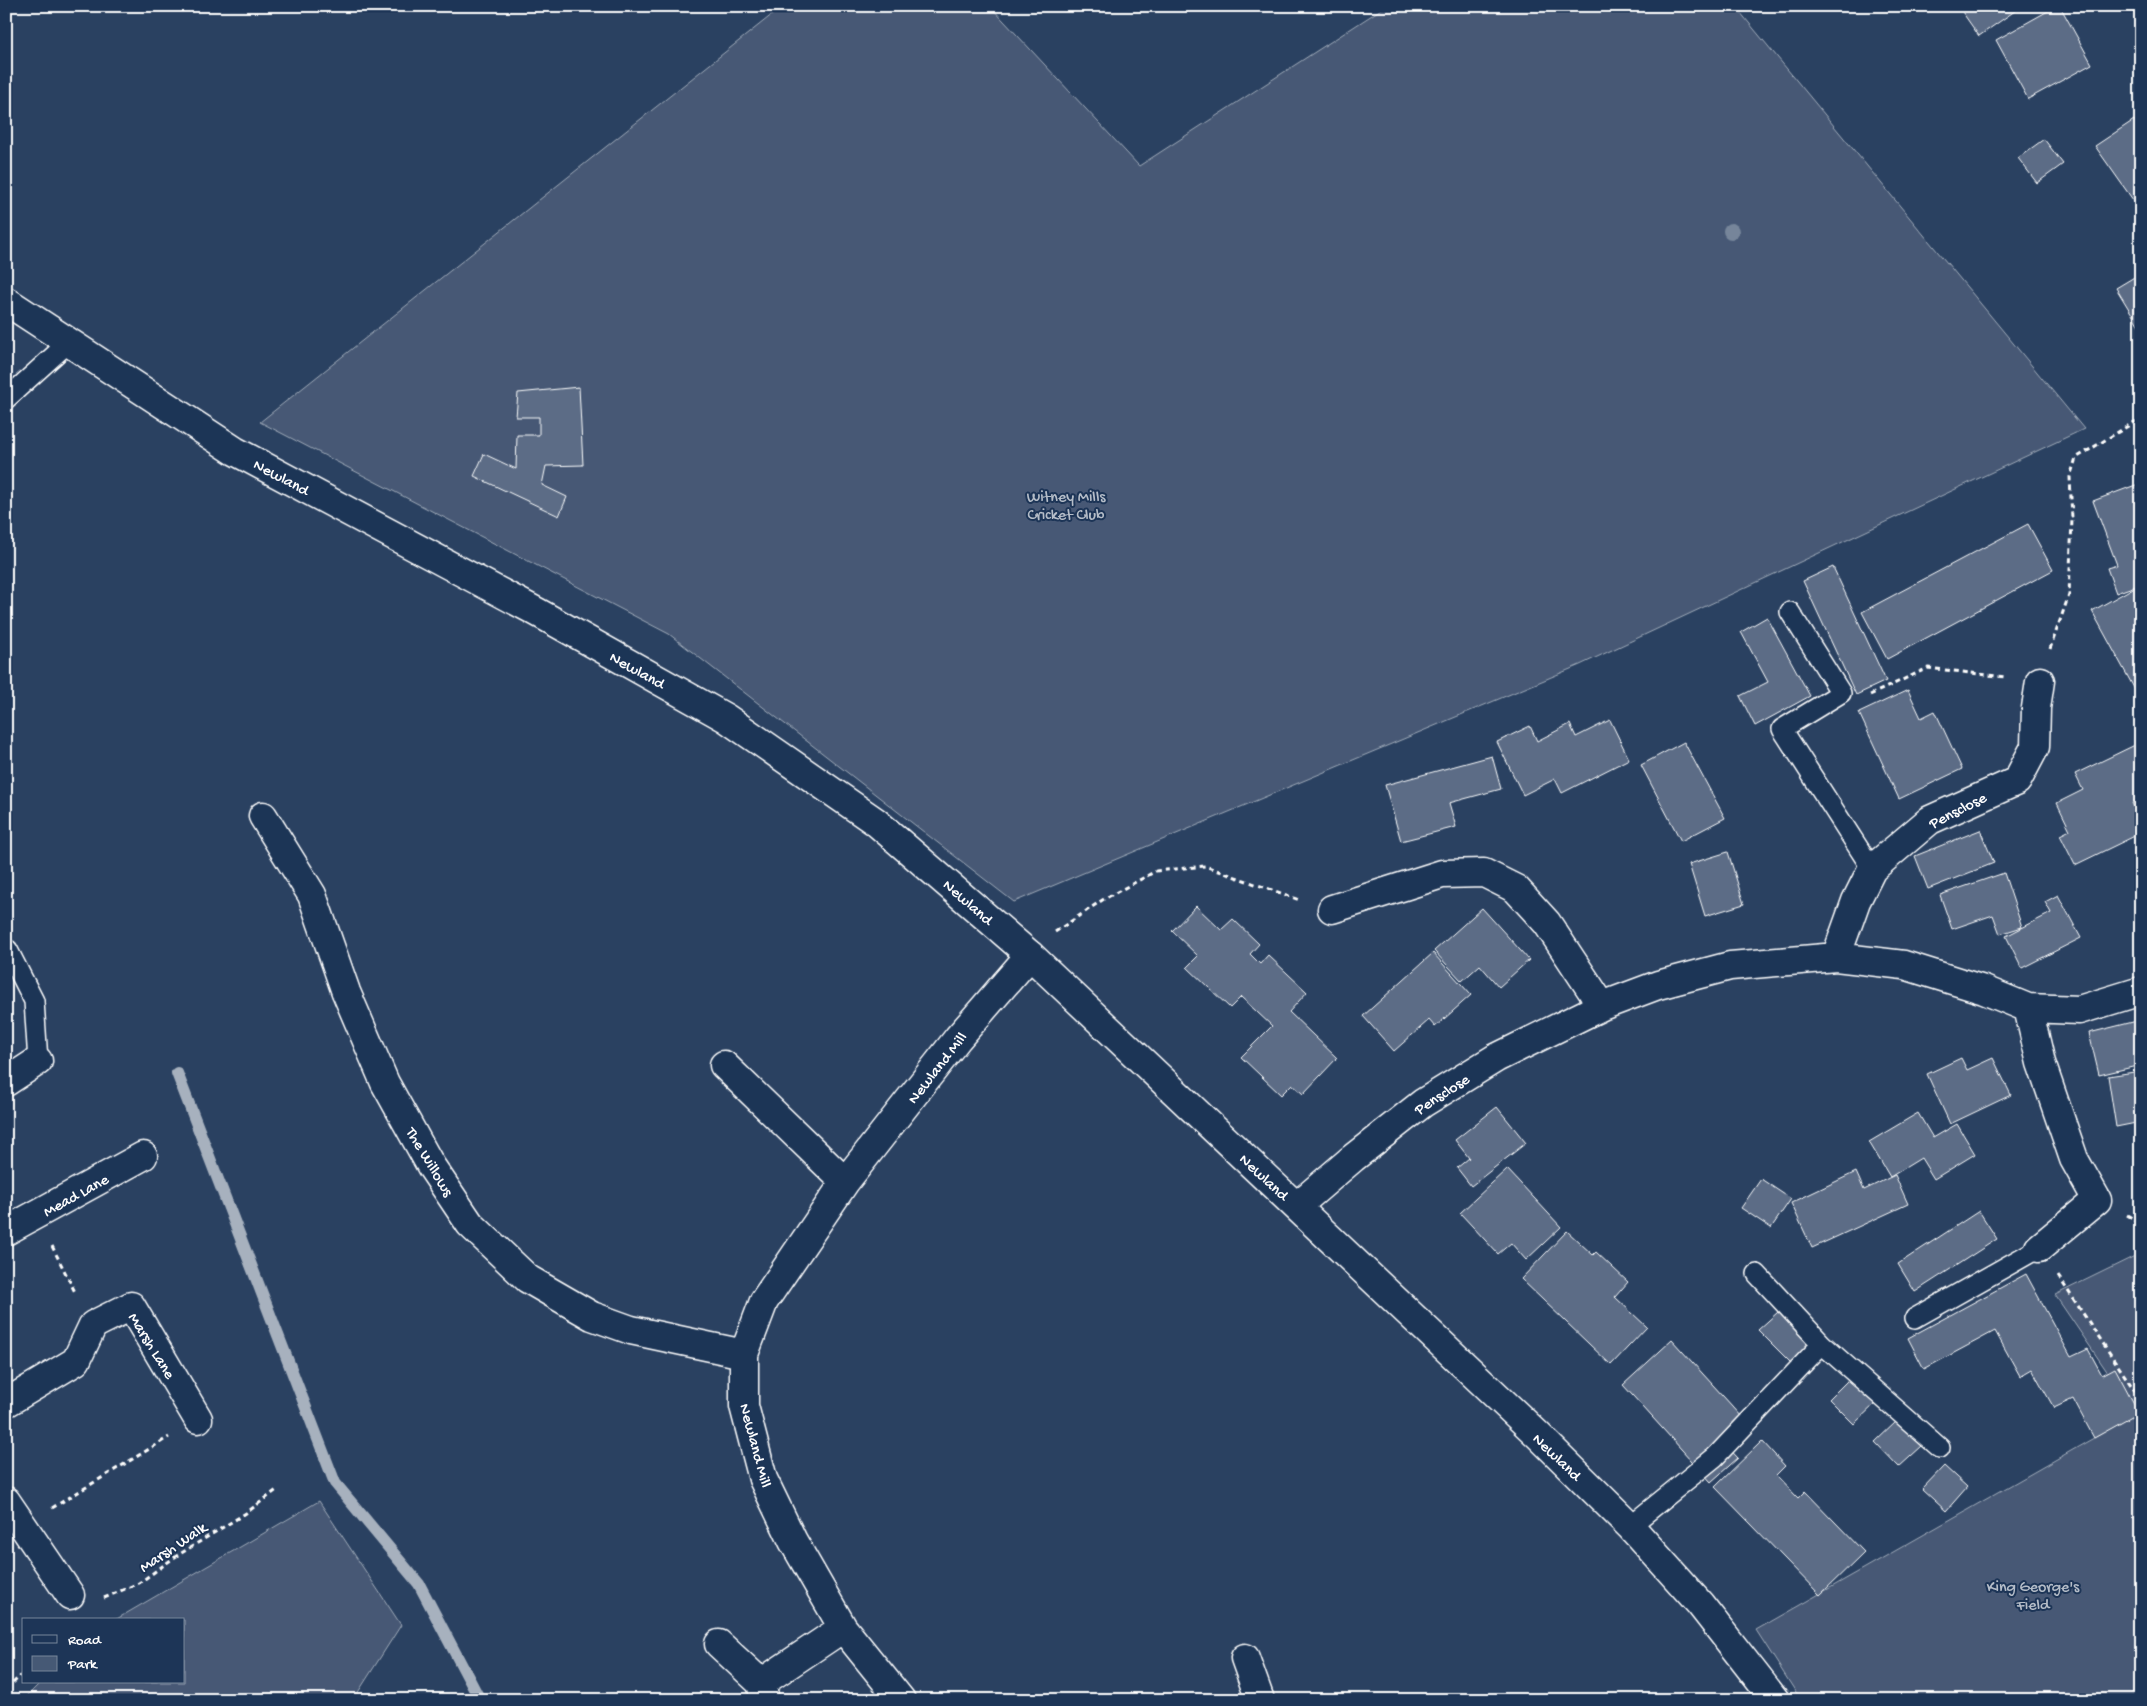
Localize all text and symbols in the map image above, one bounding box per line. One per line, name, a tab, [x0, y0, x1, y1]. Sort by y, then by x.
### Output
street label: Newland	[249, 457, 313, 502]
park label: Witney Mills Cricket Club	[1027, 489, 1106, 526]
street label: Newland	[605, 649, 669, 696]
street label: Pensclose	[1926, 789, 1991, 835]
street label: Newland	[938, 877, 997, 932]
street label: Newland Mill	[905, 1029, 973, 1109]
street label: Pensclose	[1411, 1071, 1475, 1121]
street label: The Willows	[399, 1124, 457, 1202]
street label: Newland	[1234, 1151, 1292, 1207]
street label: Mead Lane	[41, 1171, 113, 1223]
street label: Marsh Lane	[122, 1310, 178, 1384]
street label: Newland Mill	[733, 1402, 774, 1490]
street label: Newland	[1527, 1431, 1585, 1487]
street label: Marsh Walk	[137, 1518, 213, 1578]
park label: King George's Field	[1987, 1579, 2080, 1616]
legend	[22, 1618, 185, 1684]
text: Road	[68, 1632, 102, 1650]
text: Park	[67, 1656, 98, 1674]

